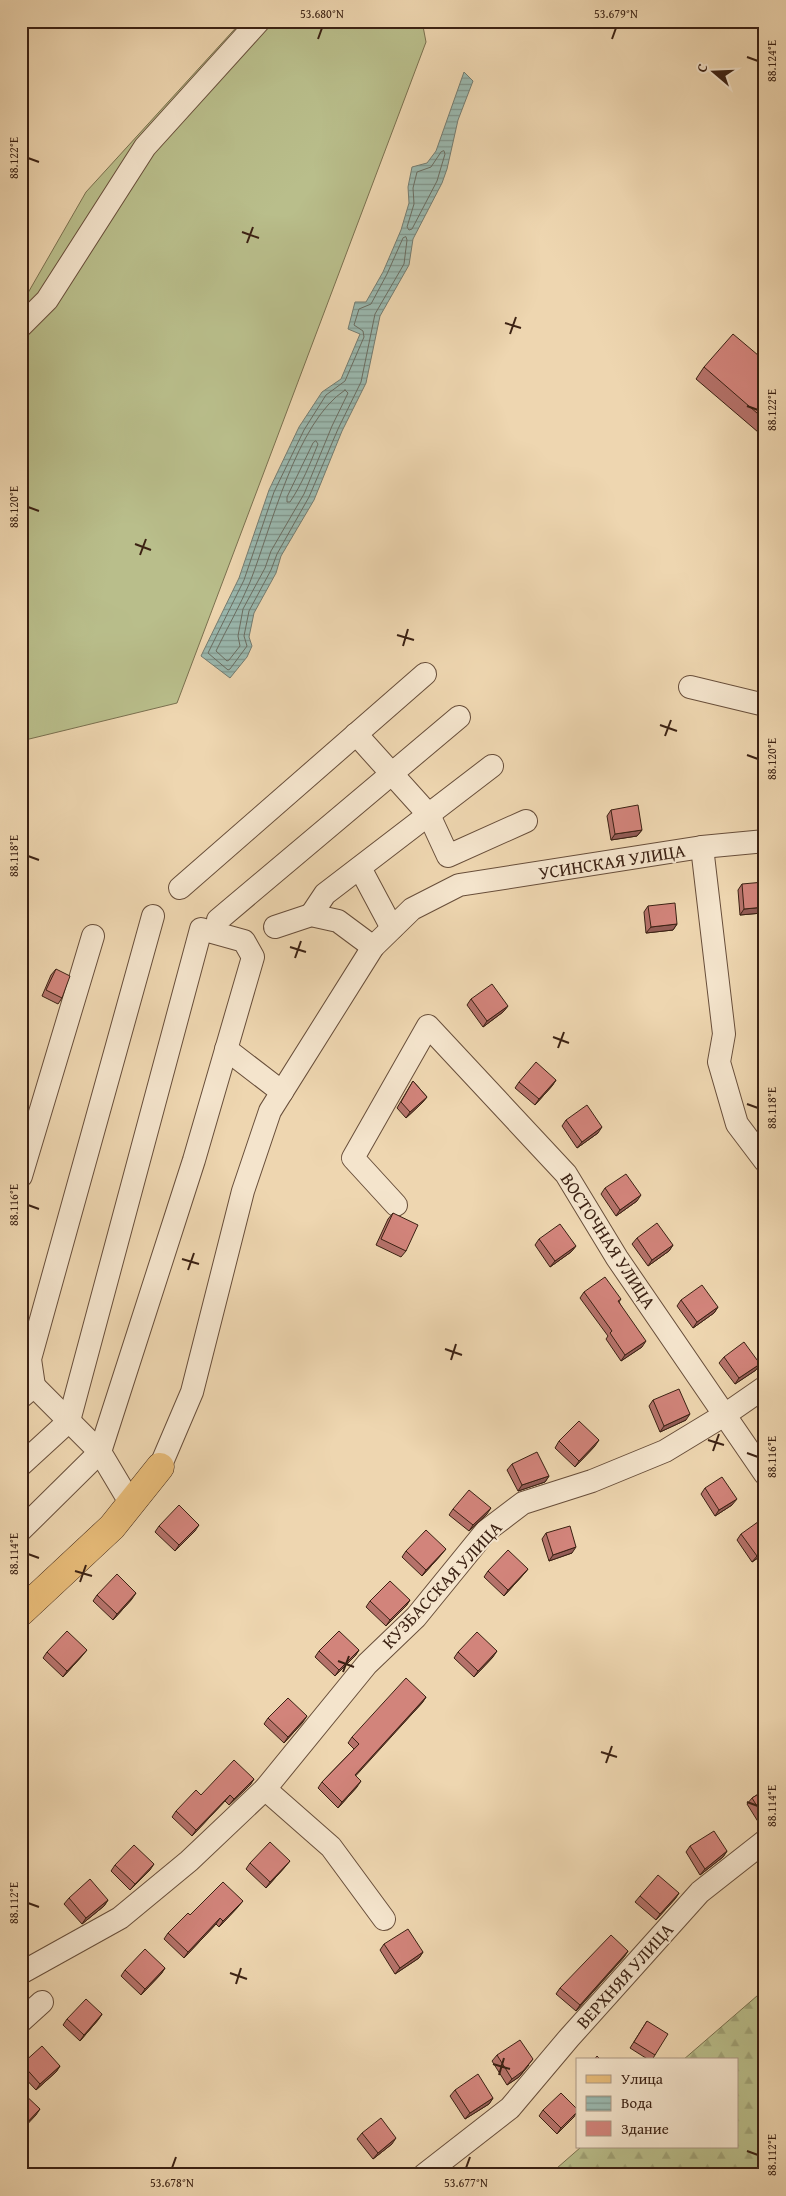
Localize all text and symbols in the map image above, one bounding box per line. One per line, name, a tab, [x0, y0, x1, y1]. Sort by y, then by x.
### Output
text: 53.680°N	[300, 5, 344, 22]
text: 53.679°N	[594, 5, 638, 22]
text: 88.124°E	[763, 40, 780, 82]
north arrow	[688, 48, 738, 98]
text: С	[691, 61, 712, 75]
text: 88.122°E	[5, 137, 22, 179]
text: 88.122°E	[763, 389, 780, 431]
text: 88.120°E	[5, 486, 22, 528]
text: 88.120°E	[763, 738, 780, 780]
text: 88.118°E	[5, 835, 22, 877]
street label: УСИНСКАЯ УЛИЦА	[537, 837, 687, 886]
text: 88.118°E	[763, 1087, 780, 1129]
street label: ВОСТОЧНАЯ УЛИЦА	[554, 1167, 663, 1314]
text: 88.116°E	[5, 1184, 22, 1226]
text: 88.116°E	[763, 1436, 780, 1478]
street label: КУЗБАССКАЯ УЛИЦА	[375, 1515, 508, 1654]
text: 88.114°E	[5, 1533, 22, 1575]
text: 88.114°E	[763, 1785, 780, 1827]
text: 88.112°E	[5, 1882, 22, 1924]
street label: ВЕРХНЯЯ УЛИЦА	[570, 1917, 680, 2035]
legend	[576, 2058, 738, 2148]
text: Улица	[621, 2068, 664, 2089]
text: Вода	[621, 2092, 653, 2113]
text: Здание	[621, 2118, 669, 2139]
text: 88.112°E	[763, 2134, 780, 2176]
text: 53.678°N	[150, 2174, 194, 2191]
text: 53.677°N	[444, 2174, 488, 2191]

